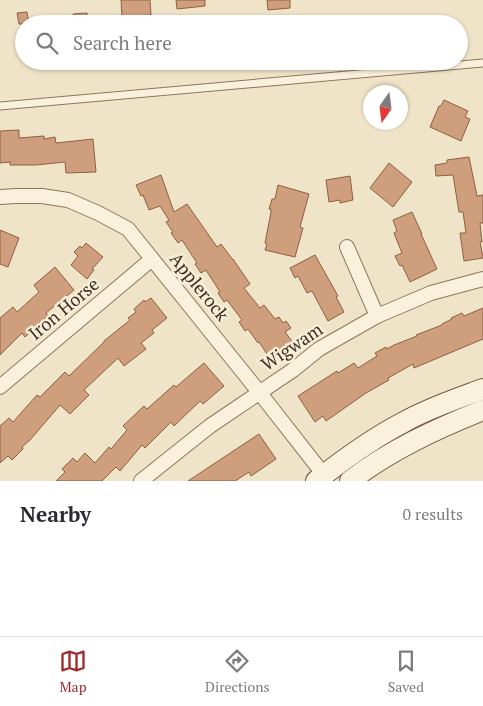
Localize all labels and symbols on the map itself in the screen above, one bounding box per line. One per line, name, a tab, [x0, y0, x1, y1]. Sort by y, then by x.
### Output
north arrow	[363, 85, 408, 130]
street label: Applerock	[165, 247, 235, 326]
street label: Iron Horse	[23, 272, 104, 345]
street label: Wigwam	[256, 317, 327, 376]

